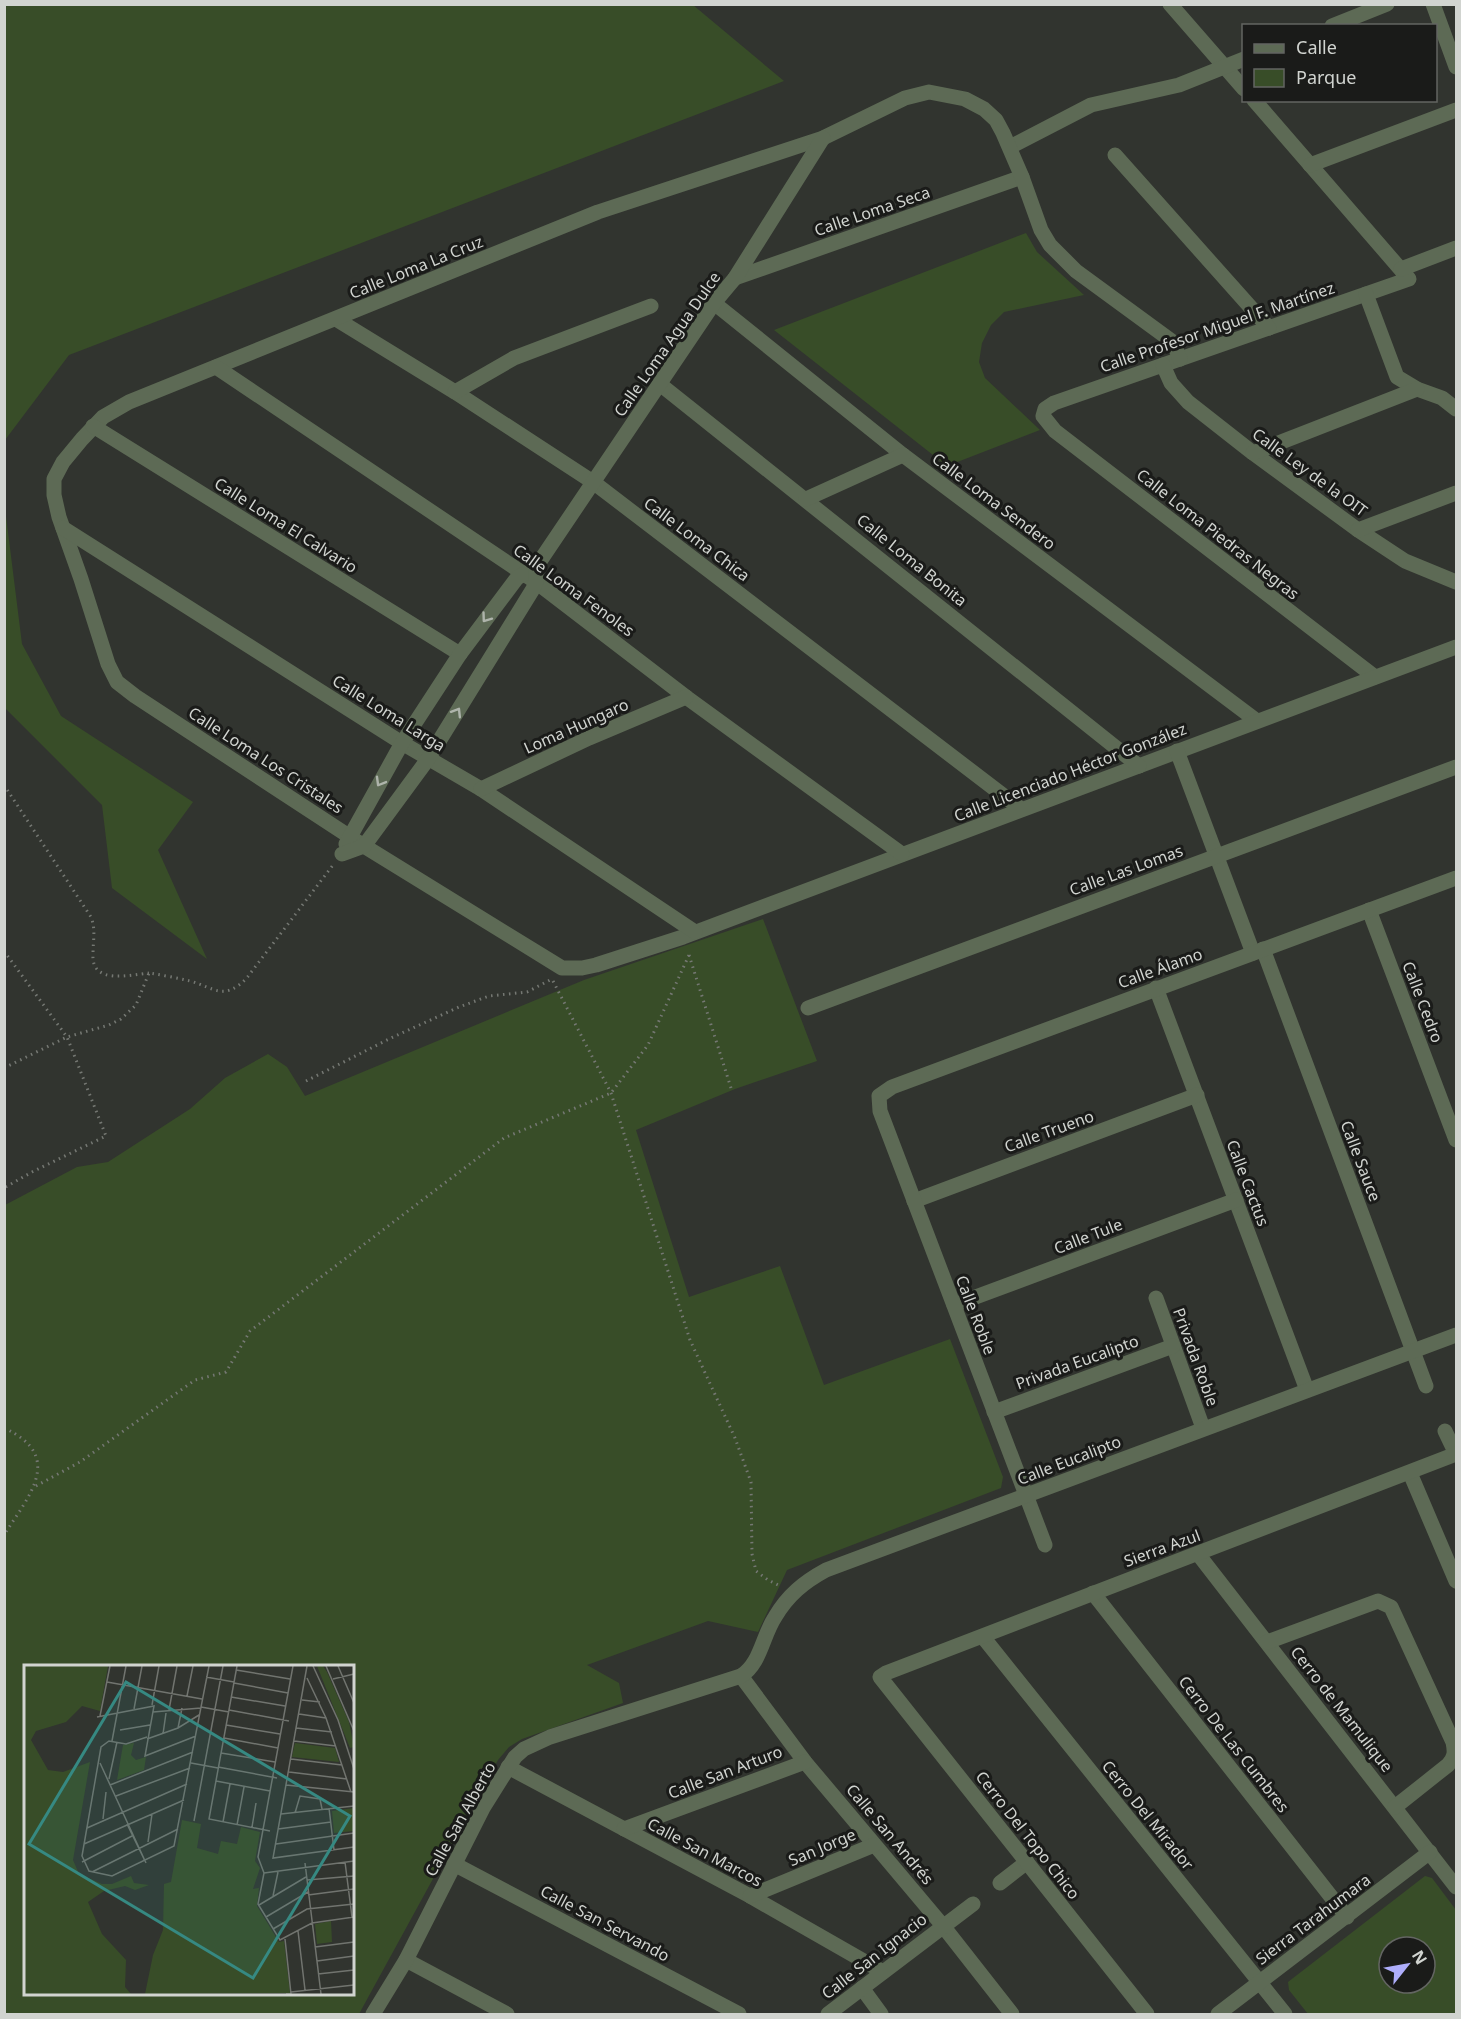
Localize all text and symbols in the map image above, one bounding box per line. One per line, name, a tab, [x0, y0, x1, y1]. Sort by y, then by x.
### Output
legend	[1242, 24, 1437, 102]
text: Calle	[1296, 35, 1337, 59]
text: Parque	[1296, 65, 1356, 89]
street label: Calle Loma Seca	[811, 181, 933, 241]
street label: Calle Loma La Cruz	[346, 230, 486, 304]
street label: Calle Loma Agua Dulce	[609, 267, 725, 421]
street label: Calle Profesor Miguel F. Martínez	[1097, 276, 1337, 378]
street label: Calle Ley de la OIT	[1248, 423, 1372, 521]
street label: Calle Loma Sendero	[928, 447, 1060, 555]
street label: Calle Loma Piedras Negras	[1132, 464, 1304, 604]
street label: Calle Loma El Calvario	[210, 472, 362, 578]
street label: Calle Loma Chica	[639, 492, 755, 586]
street label: Calle Loma Bonita	[852, 509, 972, 611]
street label: Calle Loma Fenoles	[509, 539, 639, 641]
one-way arrow	[482, 611, 493, 622]
street label: Calle Loma Larga	[328, 669, 450, 757]
street label: Loma Hungaro	[520, 693, 632, 759]
street label: Calle Loma Los Cristales	[184, 702, 348, 818]
one-way arrow	[450, 707, 461, 718]
street label: Calle Licenciado Héctor González	[951, 717, 1189, 827]
one-way arrow	[376, 776, 387, 786]
street label: Calle Las Lomas	[1066, 839, 1186, 901]
street label: Calle Álamo	[1115, 943, 1205, 993]
street label: Calle Cedro	[1397, 958, 1449, 1046]
street label: Calle Trueno	[1001, 1105, 1097, 1157]
street label: Calle Sauce	[1336, 1117, 1386, 1205]
street label: Calle Cactus	[1221, 1137, 1275, 1229]
street label: Calle Tule	[1051, 1213, 1125, 1259]
street label: Calle Roble	[951, 1272, 1001, 1358]
street label: Privada Roble	[1168, 1305, 1224, 1409]
street label: Privada Eucalipto	[1012, 1330, 1142, 1394]
street label: Calle Eucalipto	[1014, 1430, 1124, 1490]
street label: Sierra Azul	[1121, 1524, 1203, 1572]
street label: Cerro de Mamulique	[1286, 1641, 1398, 1777]
inset map	[24, 1665, 354, 1995]
street label: Cerro De Las Cumbres	[1174, 1671, 1294, 1817]
street label: Calle San Arturo	[665, 1740, 785, 1804]
street label: Cerro Del Mirador	[1097, 1756, 1199, 1875]
street label: Calle San Alberto	[419, 1758, 501, 1880]
street label: Cerro Del Topo Chico	[971, 1766, 1085, 1904]
street label: Calle San Andrés	[841, 1779, 939, 1889]
street label: Calle San Marcos	[644, 1812, 766, 1892]
street label: San Jorge	[785, 1823, 859, 1871]
street label: Sierra Tarahumara	[1251, 1868, 1375, 1970]
street label: Calle San Servando	[537, 1880, 673, 1966]
street label: Calle San Ignacio	[817, 1908, 931, 2004]
north arrow	[1377, 1935, 1437, 1995]
text: N	[1407, 1946, 1433, 1969]

